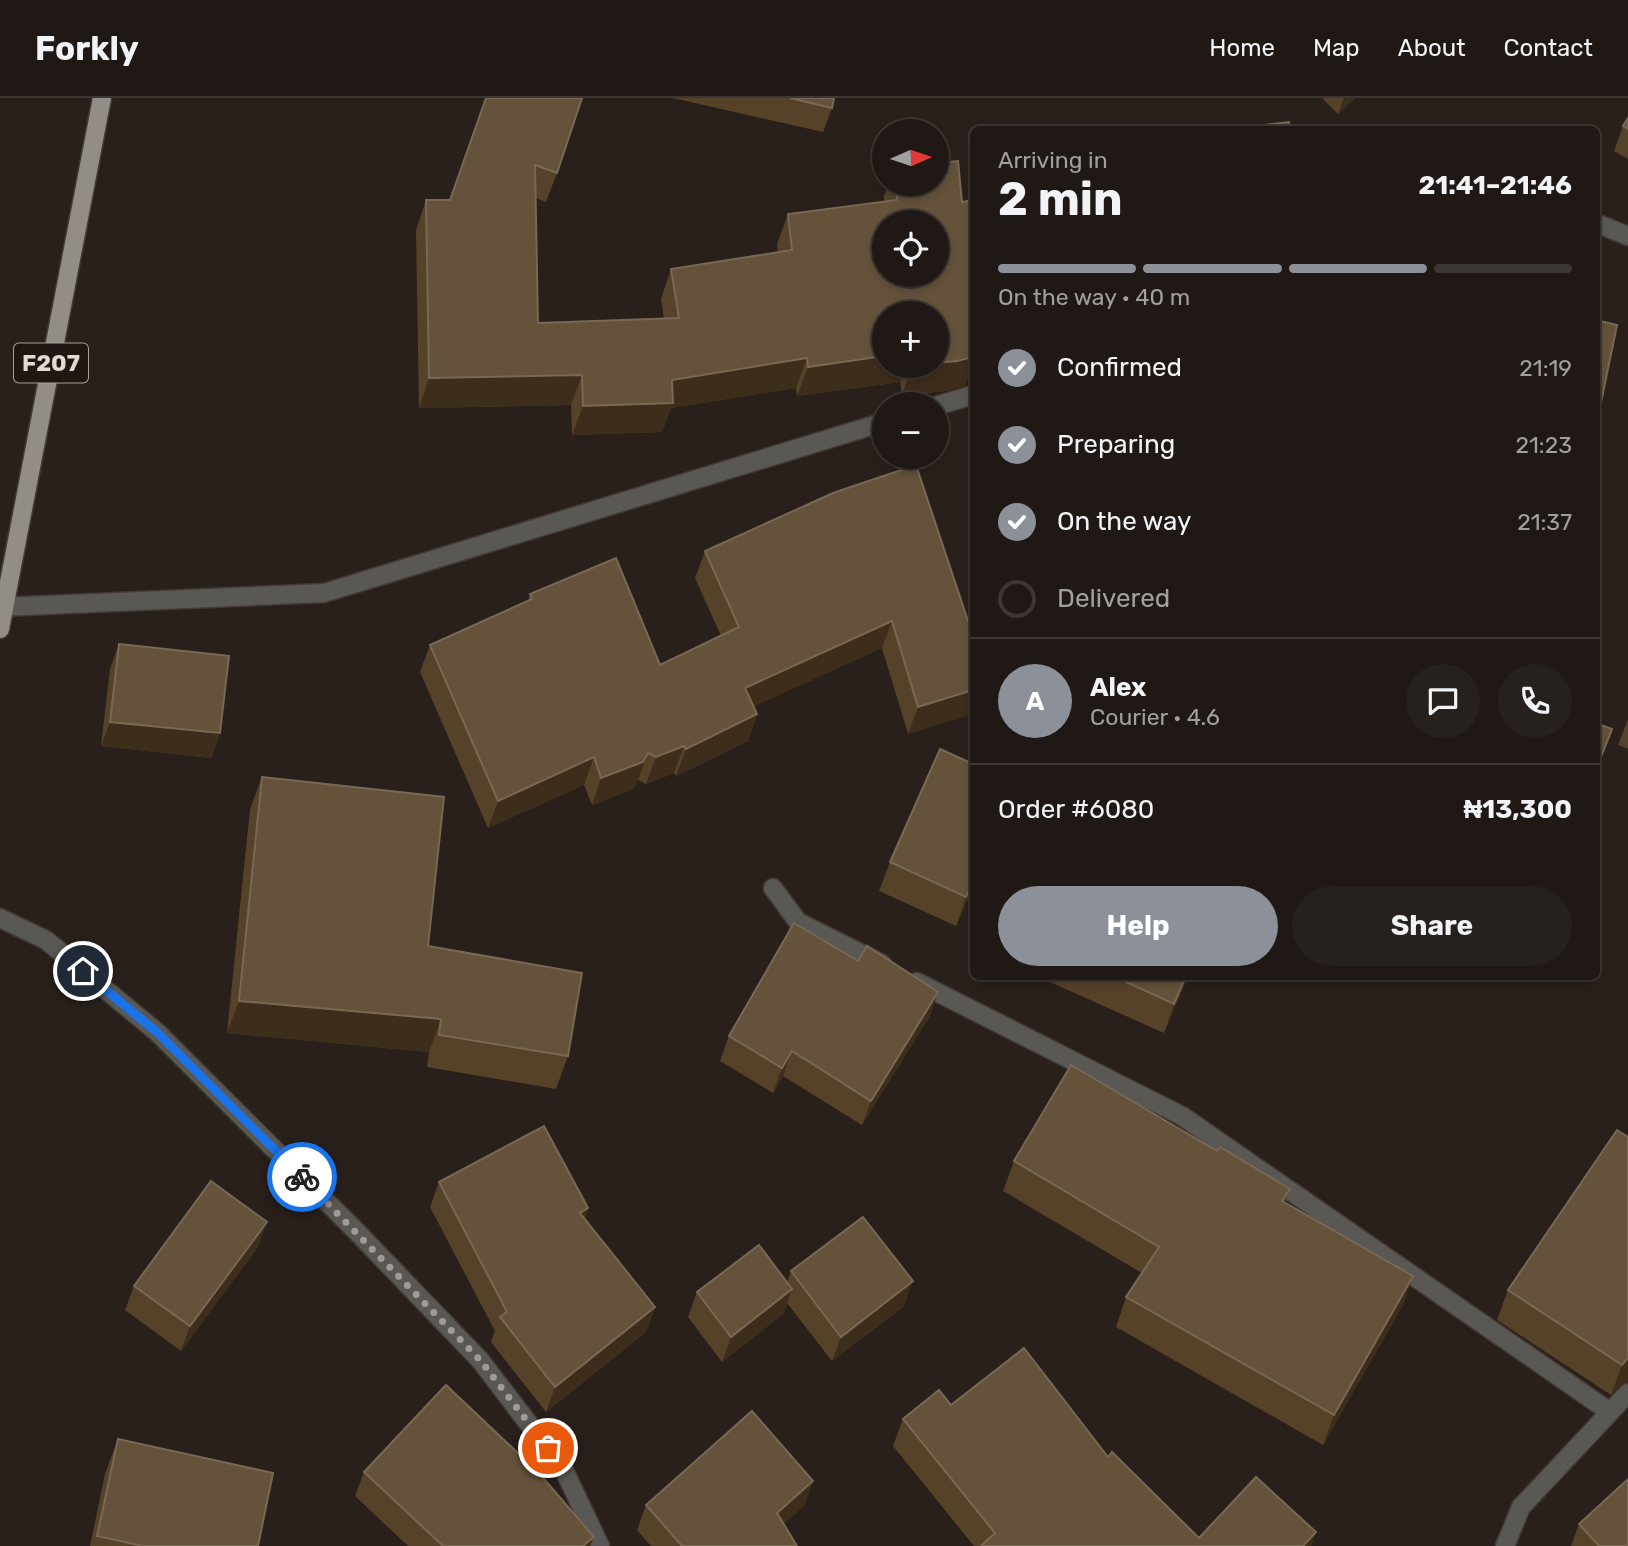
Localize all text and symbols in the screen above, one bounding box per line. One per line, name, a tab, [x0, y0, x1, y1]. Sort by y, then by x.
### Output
text: Forkly	[35, 29, 139, 68]
text: Home	[1209, 34, 1275, 62]
text: Map	[1313, 34, 1360, 62]
text: About	[1398, 34, 1466, 62]
text: Contact	[1504, 34, 1593, 62]
north arrow	[872, 119, 948, 196]
map controls	[872, 119, 949, 469]
text: Arriving in	[998, 146, 1108, 174]
text: 21:41–21:46	[1418, 170, 1572, 201]
text: 2 min	[998, 172, 1123, 227]
button: locate	[872, 210, 949, 287]
text: On the way · 40 m	[998, 283, 1190, 311]
button: +	[872, 301, 949, 378]
road number: F207	[14, 344, 88, 382]
icon: check	[998, 349, 1036, 387]
text: Confirmed	[1057, 352, 1182, 383]
text: 21:19	[1519, 354, 1572, 382]
button: −	[872, 392, 949, 469]
icon: check	[998, 426, 1036, 464]
text: Preparing	[1057, 429, 1175, 460]
text: 21:23	[1515, 431, 1572, 459]
icon: check	[998, 503, 1036, 541]
text: On the way	[1057, 506, 1191, 537]
text: 21:37	[1517, 508, 1572, 536]
text: Delivered	[1057, 583, 1170, 614]
button: chat	[1406, 664, 1480, 738]
button: phone	[1498, 664, 1572, 738]
text: Alex	[1090, 672, 1146, 703]
text: A	[1026, 686, 1044, 717]
text: Courier · 4.6	[1090, 703, 1220, 731]
text: Order #6080	[998, 794, 1154, 825]
text: ₦13,300	[1463, 794, 1572, 825]
button: Help	[998, 886, 1278, 966]
button: Share	[1292, 886, 1572, 966]
pin	[53, 941, 113, 1001]
icon: home	[64, 952, 102, 990]
courier	[267, 1142, 337, 1212]
icon: bike	[283, 1158, 321, 1196]
pin	[518, 1418, 578, 1478]
icon: bag	[529, 1429, 567, 1467]

